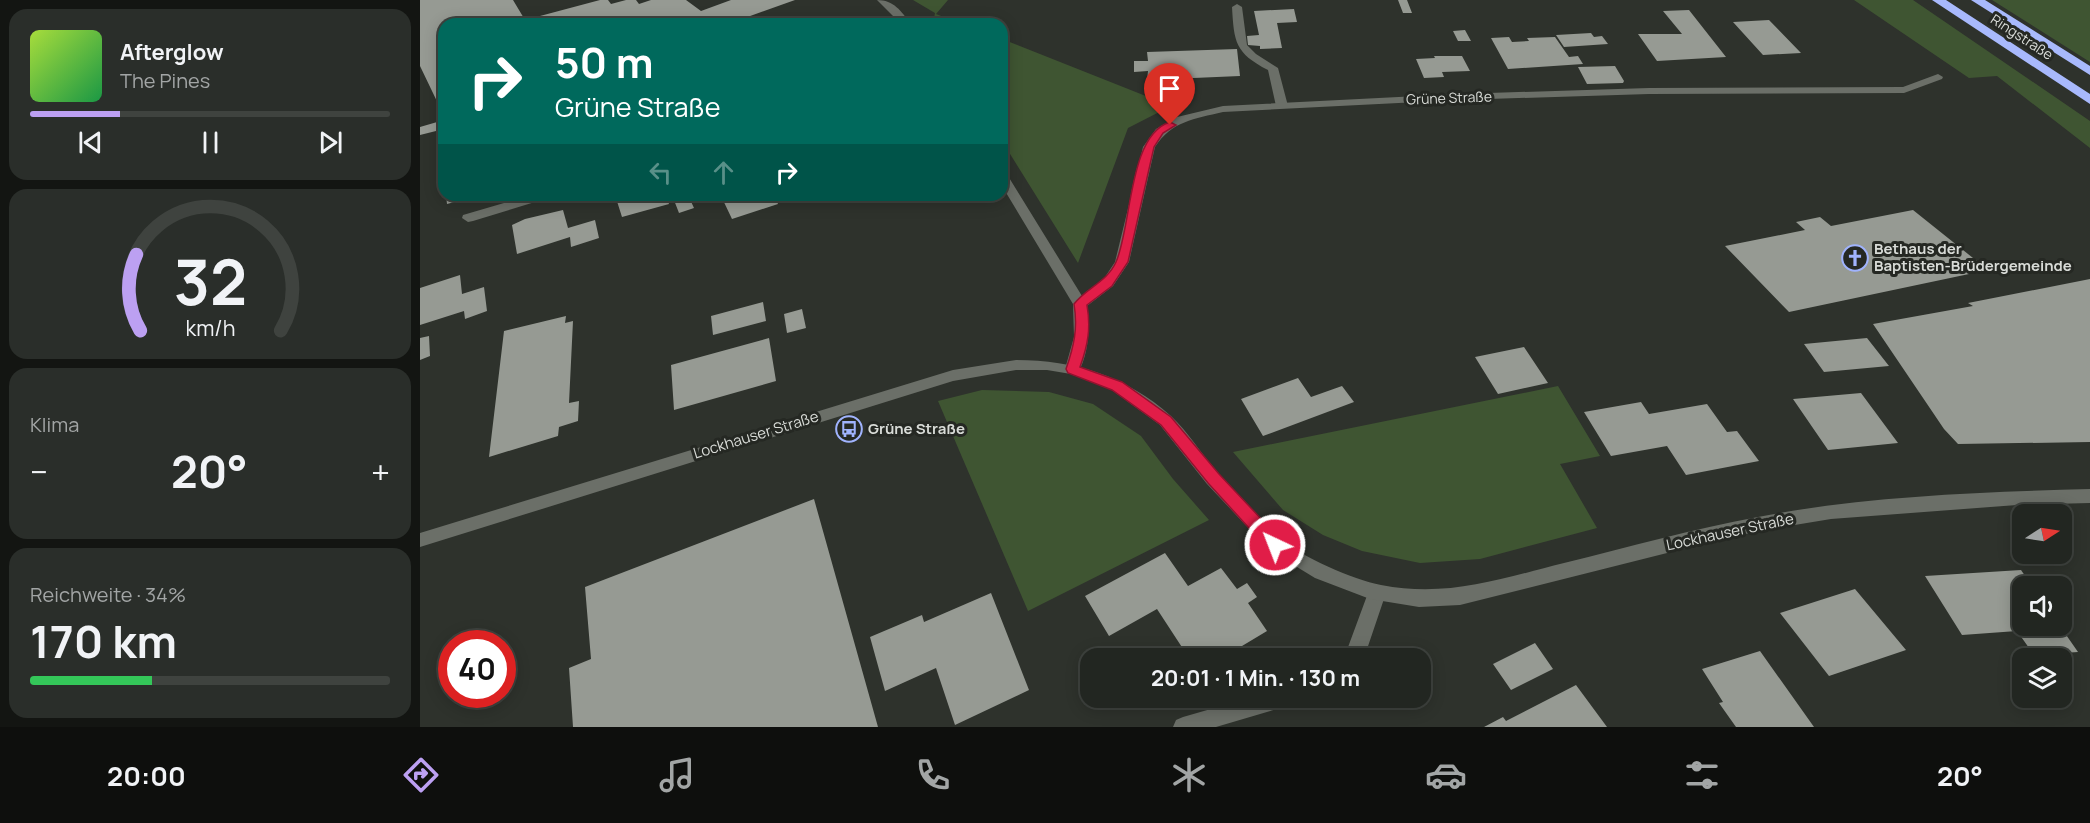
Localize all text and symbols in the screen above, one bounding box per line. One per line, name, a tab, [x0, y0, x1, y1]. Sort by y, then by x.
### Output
street label: Ringstraße	[1987, 9, 2057, 64]
text: 50 m	[555, 33, 653, 91]
text: Afterglow	[120, 37, 224, 67]
icon: right	[456, 42, 534, 120]
pin	[1144, 63, 1195, 125]
text: The Pines	[120, 67, 210, 94]
icon: arrive	[1153, 72, 1186, 105]
street label: Grüne Straße	[1406, 87, 1492, 108]
text: Grüne Straße	[555, 88, 721, 125]
icon: previous	[74, 126, 107, 159]
icon: pause	[194, 126, 227, 159]
icon: next	[314, 126, 347, 159]
icon: left	[644, 156, 677, 189]
icon: ahead	[707, 156, 740, 189]
icon: right	[770, 156, 803, 189]
text: 32	[173, 238, 247, 324]
place label: Bethaus der Baptisten-Brüdergemeinde	[1874, 238, 2072, 276]
church icon: Bethaus der Baptisten-Brüdergemeinde	[1840, 243, 1870, 273]
text: km/h	[185, 313, 235, 342]
street label: Lockhauser Straße	[691, 405, 821, 464]
text: Klima	[30, 411, 79, 438]
bus stop icon: Grüne Straße	[834, 414, 864, 444]
place label: Grüne Straße	[868, 418, 965, 439]
text: 20°	[171, 440, 248, 502]
text: −	[30, 449, 48, 494]
text: +	[371, 449, 390, 494]
north arrow	[2012, 504, 2072, 564]
map controls	[2012, 504, 2072, 708]
street label: Lockhauser Straße	[1664, 508, 1796, 555]
position arrow	[1243, 513, 1307, 577]
button: sound	[2012, 576, 2072, 636]
text: Reichweite · 34%	[30, 581, 186, 608]
text: 170 km	[30, 610, 177, 672]
speed limit sign: 40	[438, 630, 516, 708]
button: layers	[2012, 648, 2072, 708]
text: 20:01 · 1 Min. · 130 m	[1151, 663, 1360, 693]
icon: directions	[400, 754, 442, 796]
icon: music	[656, 754, 698, 796]
icon: phone	[912, 754, 954, 796]
icon: climate	[1168, 754, 1210, 796]
icon: car	[1425, 754, 1467, 796]
icon: filters	[1681, 754, 1723, 796]
text: 20:00	[107, 757, 186, 794]
text: 20°	[1937, 757, 1983, 794]

